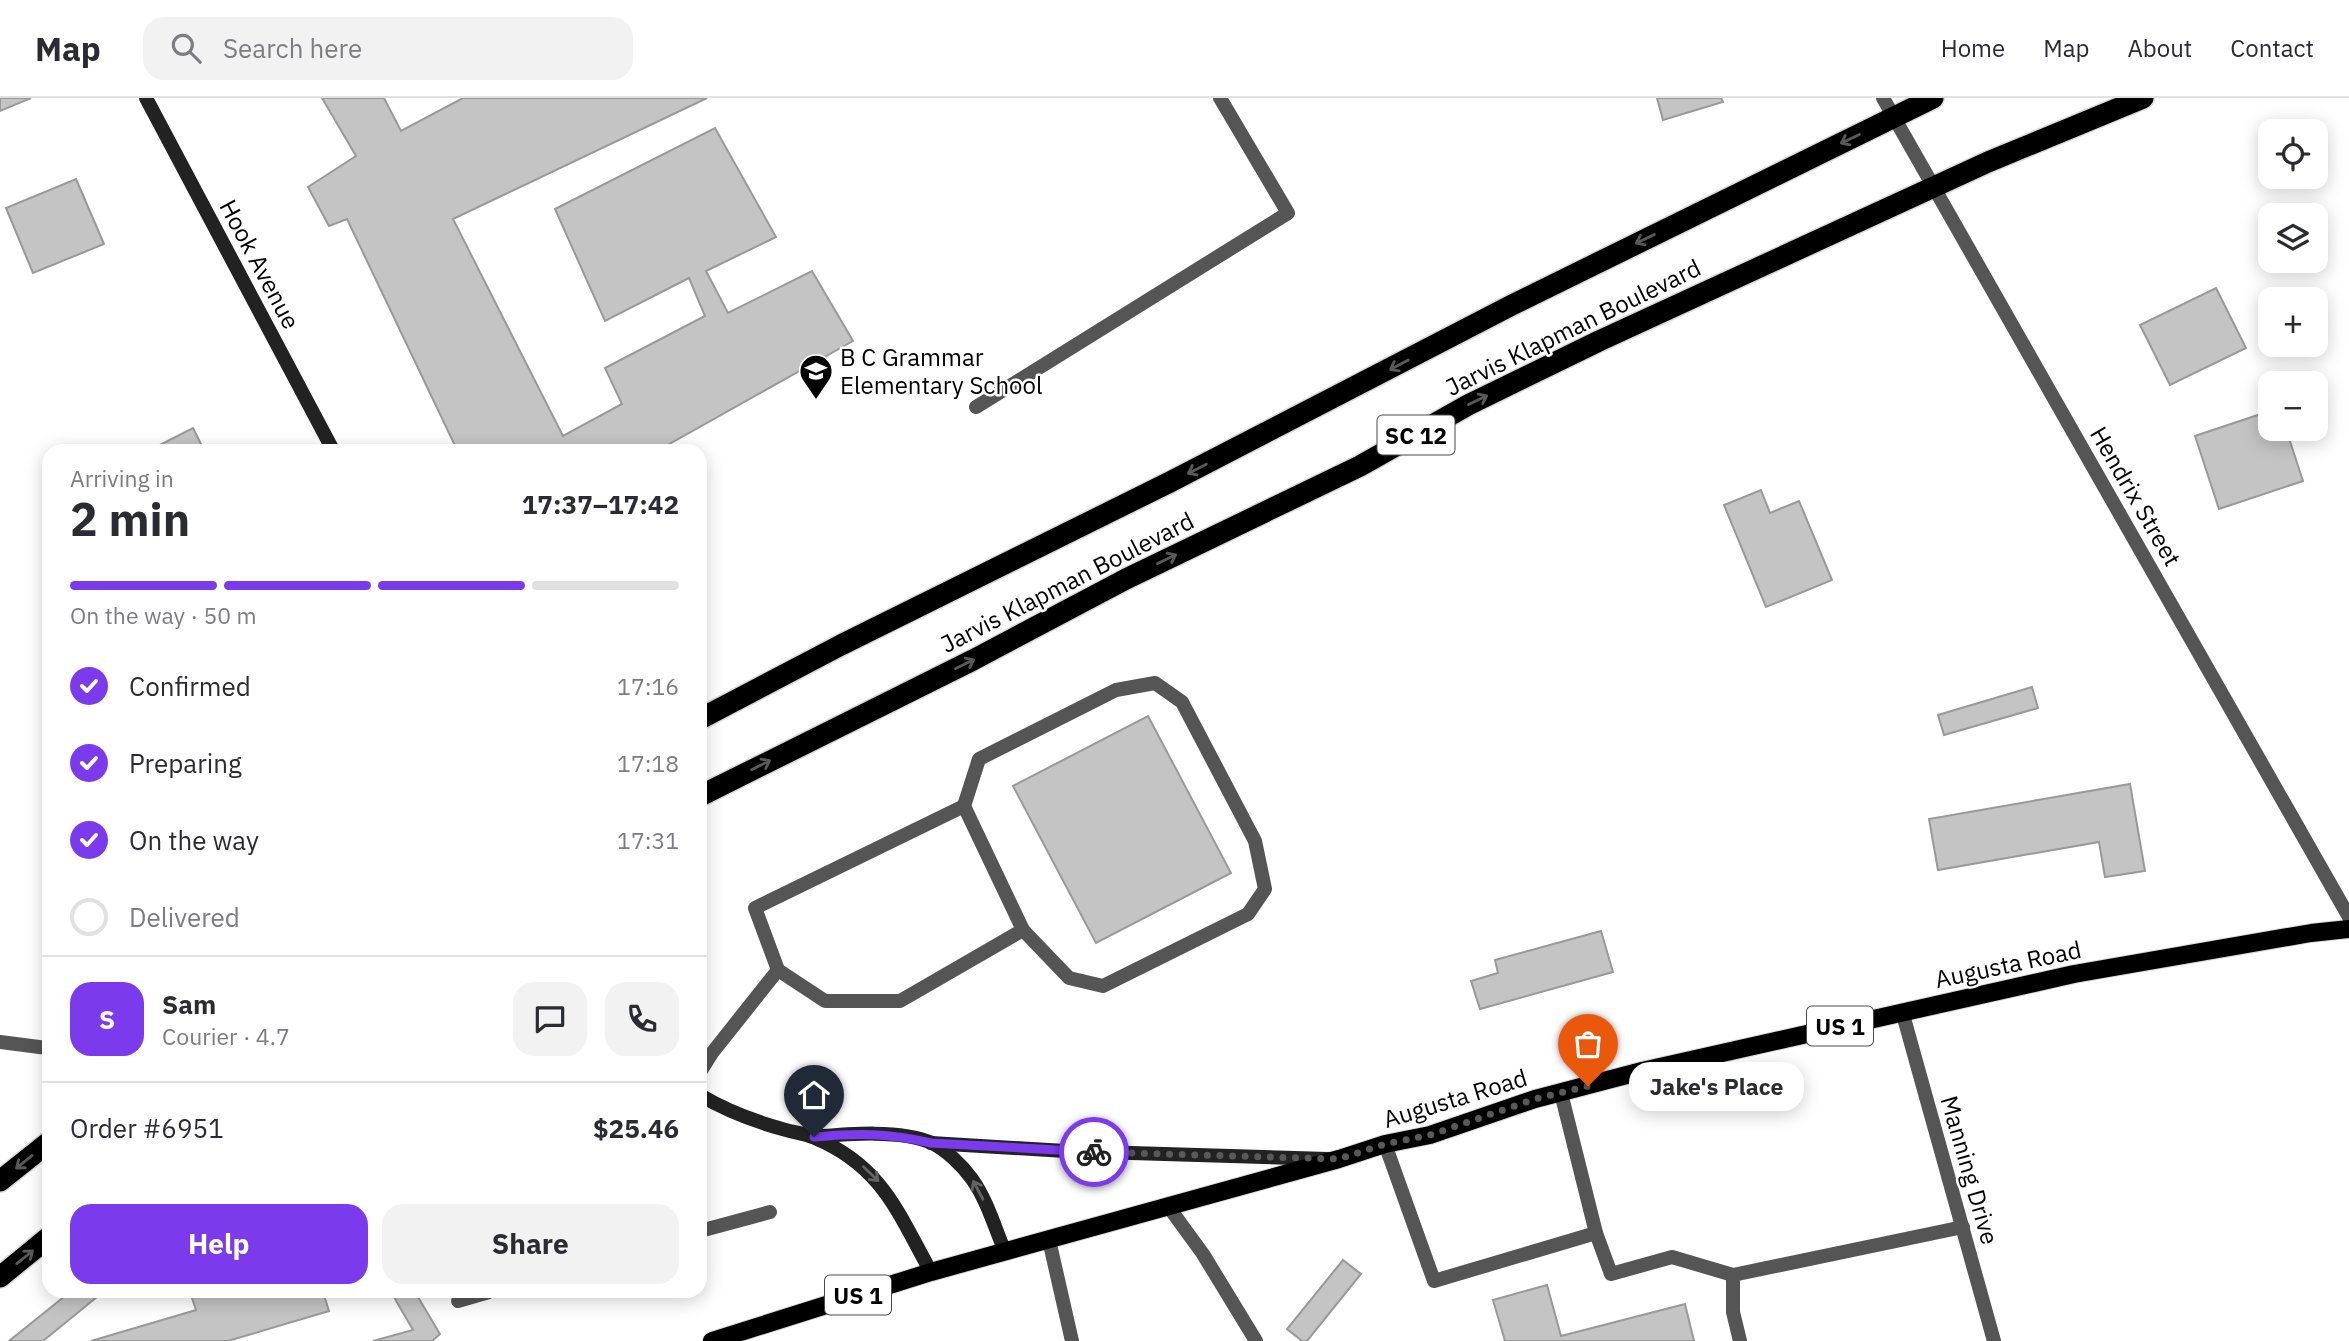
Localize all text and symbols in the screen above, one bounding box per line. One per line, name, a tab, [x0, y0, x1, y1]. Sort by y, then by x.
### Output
search box	[143, 17, 633, 80]
text: Map	[35, 27, 101, 70]
icon: search	[167, 29, 205, 67]
text: Search here	[223, 31, 362, 65]
text: Home	[1941, 32, 2005, 64]
text: Map	[2043, 32, 2089, 64]
text: About	[2127, 32, 2192, 64]
text: Contact	[2230, 32, 2314, 64]
map controls	[2258, 119, 2328, 441]
button: locate	[2258, 119, 2328, 189]
one-way arrow	[1840, 133, 1861, 147]
street label: Hook Avenue	[212, 194, 308, 334]
button: layers	[2258, 203, 2328, 273]
one-way arrow	[1635, 233, 1656, 247]
street label: Jarvis Klapman Boulevard	[1440, 251, 1706, 403]
button: +	[2258, 287, 2328, 357]
place label: B C Grammar Elementary School	[840, 341, 1042, 401]
school or university icon: B C Grammar Elementary School	[797, 352, 835, 401]
one-way arrow	[1389, 359, 1410, 372]
button: −	[2258, 371, 2328, 441]
one-way arrow	[1467, 393, 1488, 407]
road number: SC 12	[1378, 416, 1454, 454]
street label: Hendrix Street	[2083, 420, 2189, 572]
one-way arrow	[1187, 462, 1208, 476]
text: Arriving in	[70, 463, 174, 493]
text: 17:37–17:42	[522, 487, 679, 521]
text: 2 min	[70, 489, 190, 549]
street label: Jarvis Klapman Boulevard	[935, 504, 1199, 660]
one-way arrow	[1156, 552, 1177, 565]
text: On the way · 50 m	[70, 600, 257, 630]
one-way arrow	[954, 657, 975, 671]
icon: check	[70, 667, 108, 705]
text: Confirmed	[129, 669, 251, 703]
text: 17:16	[617, 671, 679, 701]
icon: check	[70, 744, 108, 782]
text: Preparing	[129, 746, 242, 780]
text: 17:18	[617, 748, 679, 778]
one-way arrow	[750, 758, 771, 771]
icon: check	[70, 821, 108, 859]
text: On the way	[129, 823, 259, 857]
text: 17:31	[617, 825, 679, 855]
text: Delivered	[129, 900, 240, 934]
street label: Augusta Road	[1932, 933, 2084, 995]
button: chat	[513, 982, 587, 1056]
button: phone	[605, 982, 679, 1056]
text: Sam	[162, 987, 216, 1021]
text: S	[99, 1002, 115, 1036]
road number: US 1	[1807, 1007, 1873, 1046]
pin	[1558, 1014, 1618, 1086]
text: Courier · 4.7	[162, 1021, 290, 1051]
icon: bag	[1569, 1025, 1607, 1063]
street label: Augusta Road	[1379, 1061, 1531, 1135]
callout: Jake's Place	[1630, 1062, 1805, 1110]
pin	[784, 1065, 844, 1137]
text: Jake's Place	[1649, 1071, 1784, 1101]
icon: home	[795, 1076, 833, 1114]
street label: Manning Drive	[1933, 1092, 2007, 1248]
text: Order #6951	[70, 1111, 224, 1145]
text: $25.46	[593, 1111, 679, 1145]
courier	[1059, 1117, 1129, 1187]
icon: bike	[1075, 1133, 1113, 1171]
one-way arrow	[16, 1154, 34, 1170]
one-way arrow	[862, 1166, 879, 1183]
one-way arrow	[970, 1180, 984, 1200]
button: Help	[70, 1204, 368, 1284]
button: Share	[382, 1204, 679, 1284]
one-way arrow	[15, 1250, 33, 1265]
road number: US 1	[825, 1276, 891, 1314]

